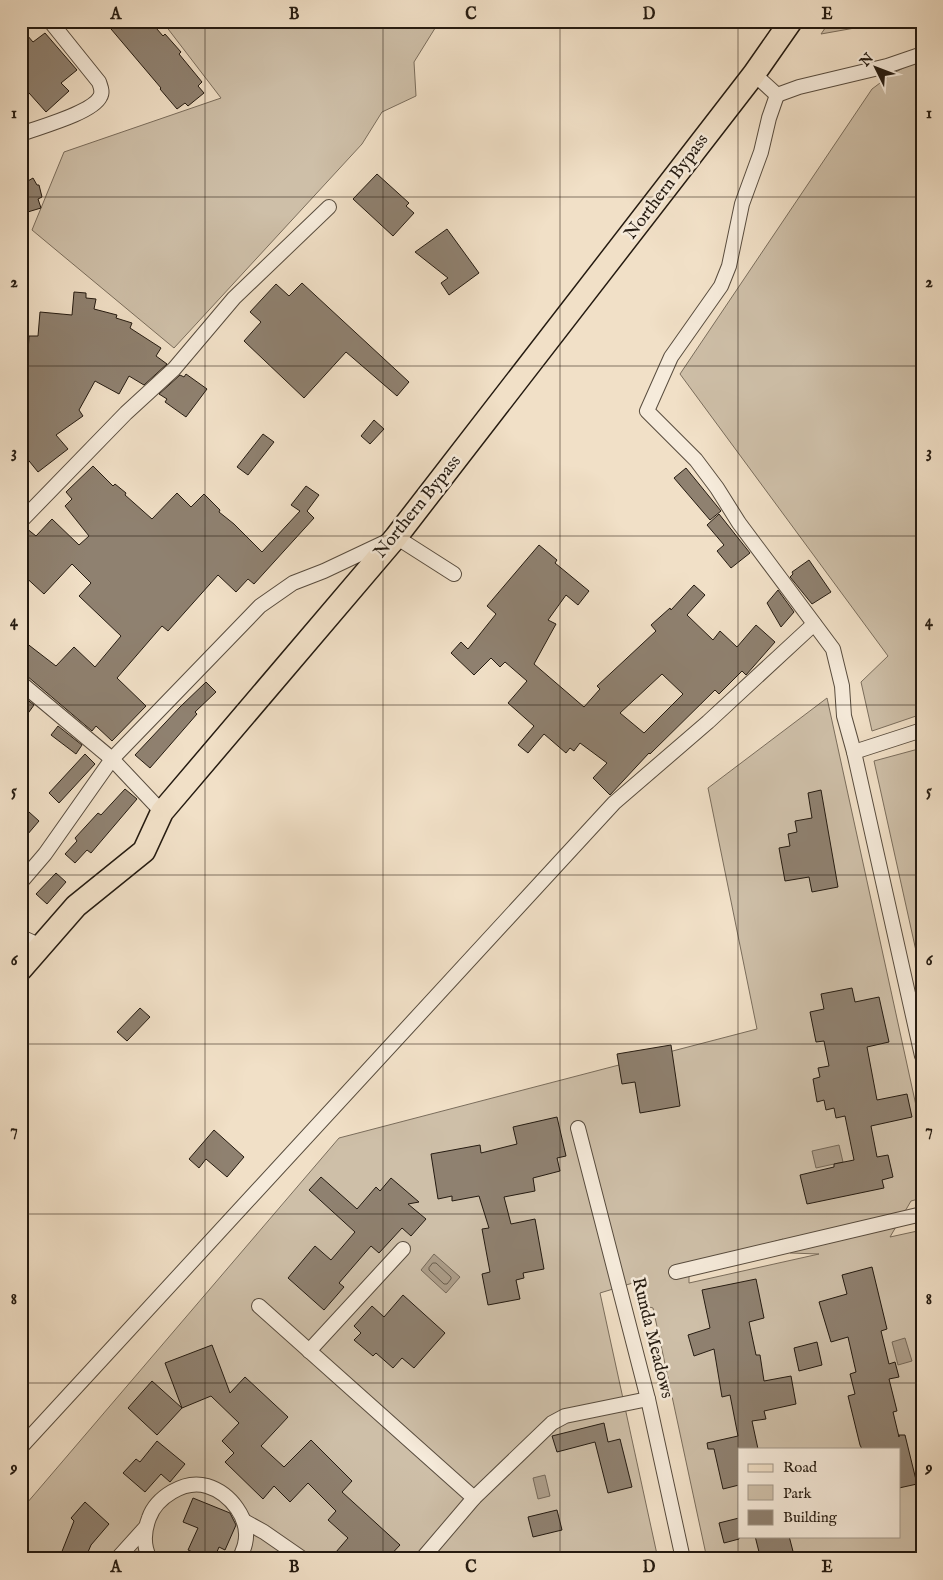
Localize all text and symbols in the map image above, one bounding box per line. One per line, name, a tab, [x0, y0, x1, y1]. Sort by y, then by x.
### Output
text: A	[110, 5, 123, 25]
text: B	[289, 5, 300, 25]
text: C	[465, 5, 477, 25]
text: D	[643, 5, 656, 25]
text: E	[821, 5, 833, 25]
north arrow	[850, 42, 900, 92]
text: N	[856, 49, 878, 71]
text: 1	[11, 104, 17, 124]
text: 1	[926, 104, 932, 124]
street label: Northern Bypass	[620, 130, 714, 244]
text: 2	[10, 273, 18, 293]
text: 2	[925, 273, 933, 293]
text: 3	[11, 443, 17, 463]
text: 3	[926, 443, 932, 463]
street label: Northern Bypass	[369, 451, 467, 563]
text: 4	[10, 612, 19, 632]
text: 4	[925, 612, 934, 632]
text: 5	[11, 782, 17, 802]
text: 5	[926, 782, 932, 802]
text: 6	[11, 951, 19, 971]
text: 6	[926, 951, 934, 971]
text: 7	[10, 1121, 18, 1141]
text: 7	[925, 1121, 933, 1141]
street label: Runda Meadows	[626, 1275, 678, 1401]
text: 8	[11, 1290, 17, 1310]
text: 8	[926, 1290, 932, 1310]
legend	[738, 1448, 900, 1538]
text: Road	[783, 1458, 818, 1477]
text: 9	[10, 1459, 18, 1479]
text: 9	[925, 1459, 933, 1479]
text: Park	[783, 1484, 813, 1503]
text: Building	[783, 1508, 838, 1527]
text: A	[110, 1558, 123, 1578]
text: B	[289, 1558, 300, 1578]
text: C	[465, 1558, 477, 1578]
text: D	[643, 1558, 656, 1578]
text: E	[821, 1558, 833, 1578]

